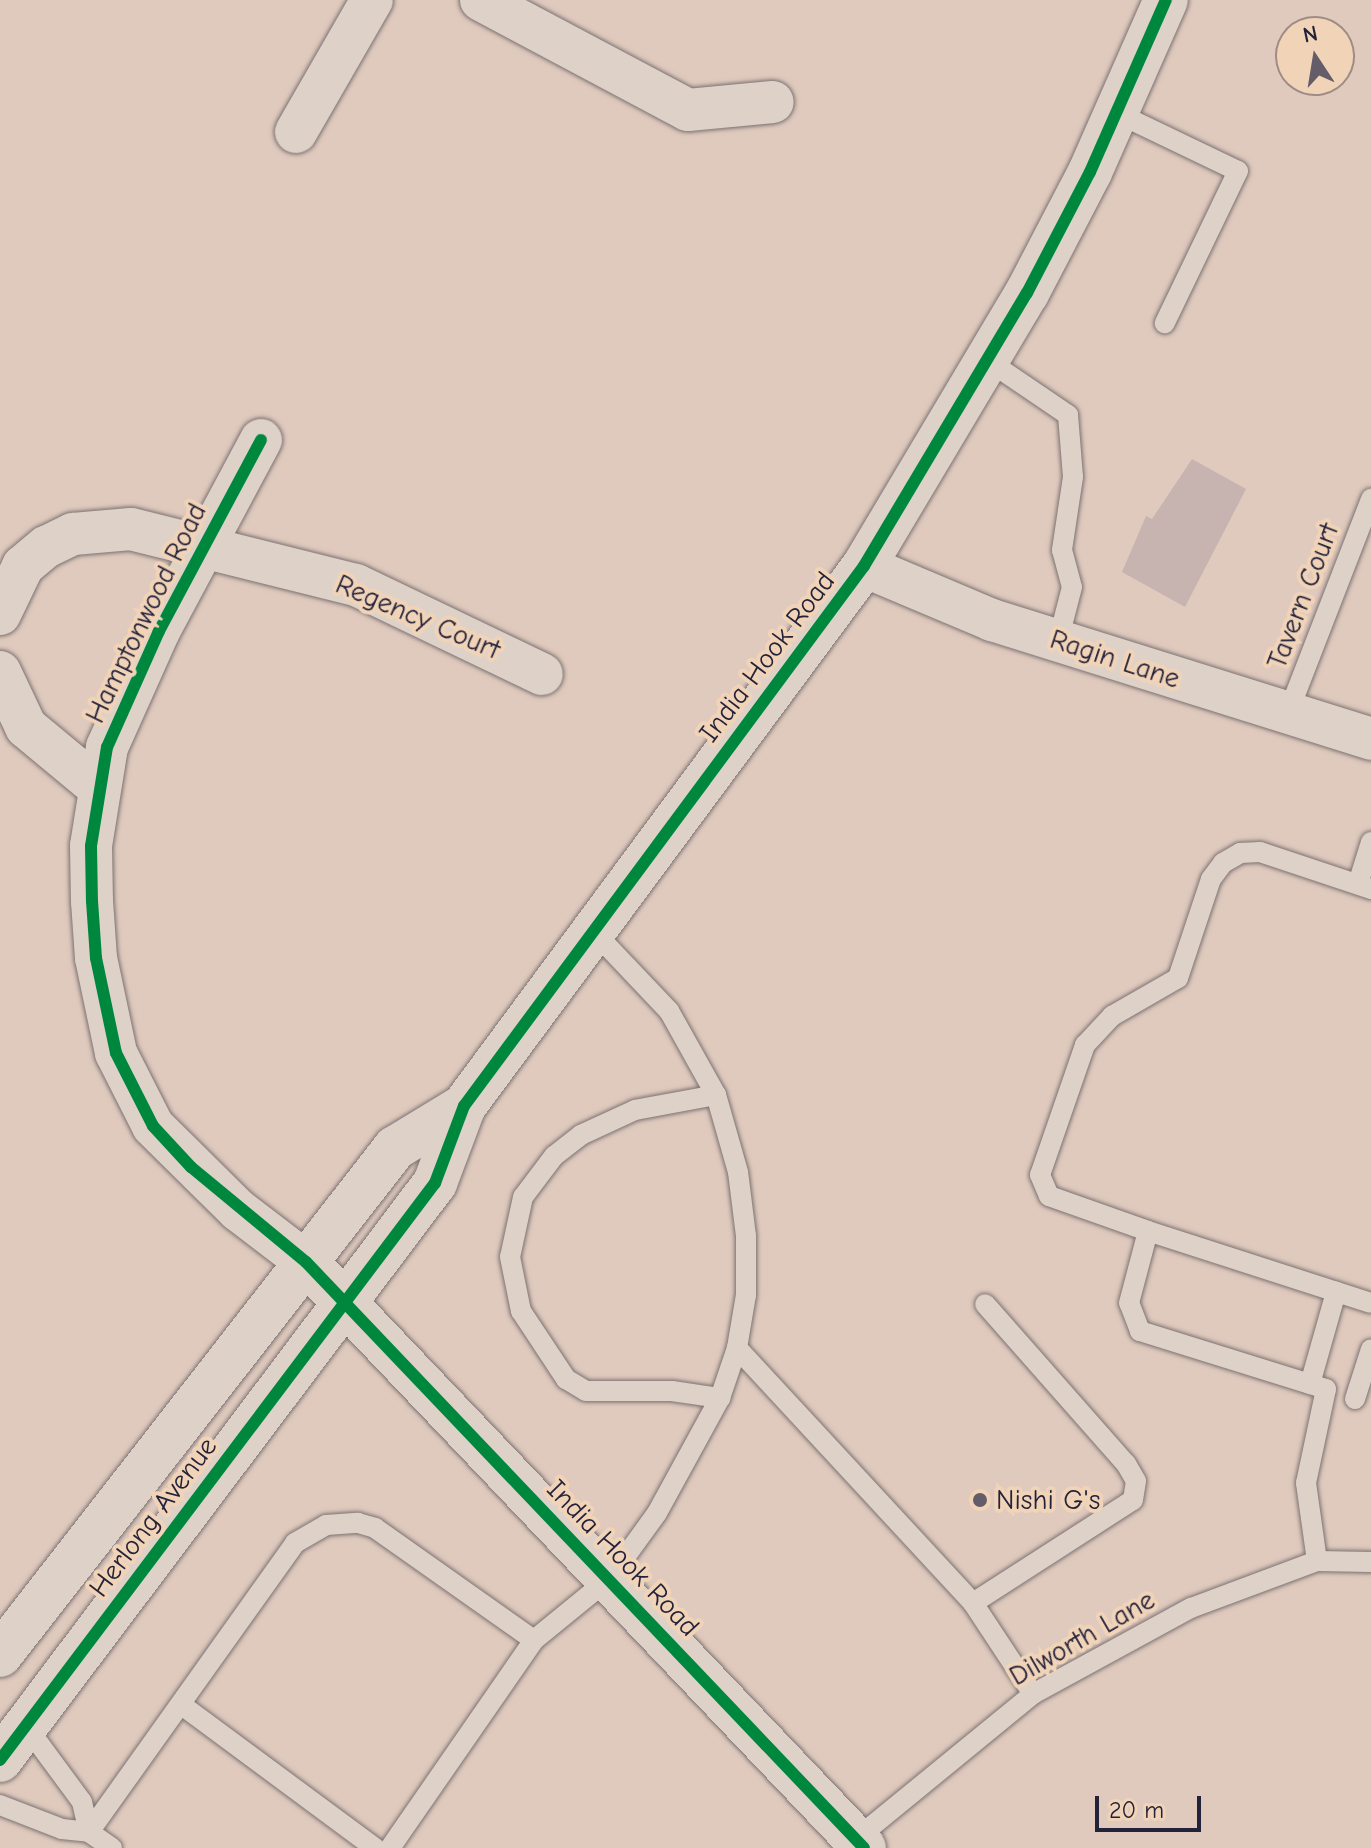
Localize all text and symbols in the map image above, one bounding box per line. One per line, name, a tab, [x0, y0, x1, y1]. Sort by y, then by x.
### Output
north arrow	[1275, 16, 1355, 96]
text: N	[1301, 20, 1320, 49]
street label: Hamptonwood Road	[78, 498, 214, 728]
street label: Tavern Court	[1260, 519, 1346, 673]
street label: India Hook Road	[692, 565, 842, 749]
street label: Regency Court	[331, 567, 505, 667]
street label: Ragin Lane	[1046, 622, 1184, 696]
street label: Herlong Avenue	[82, 1431, 224, 1603]
street label: India Hook Road	[540, 1473, 706, 1643]
place label: Nishi G's	[996, 1483, 1100, 1517]
marker: Nishi G's	[971, 1491, 989, 1509]
street label: Dilworth Lane	[1003, 1583, 1161, 1693]
scale bar	[1099, 1780, 1205, 1830]
text: 20 m	[1109, 1796, 1164, 1824]

